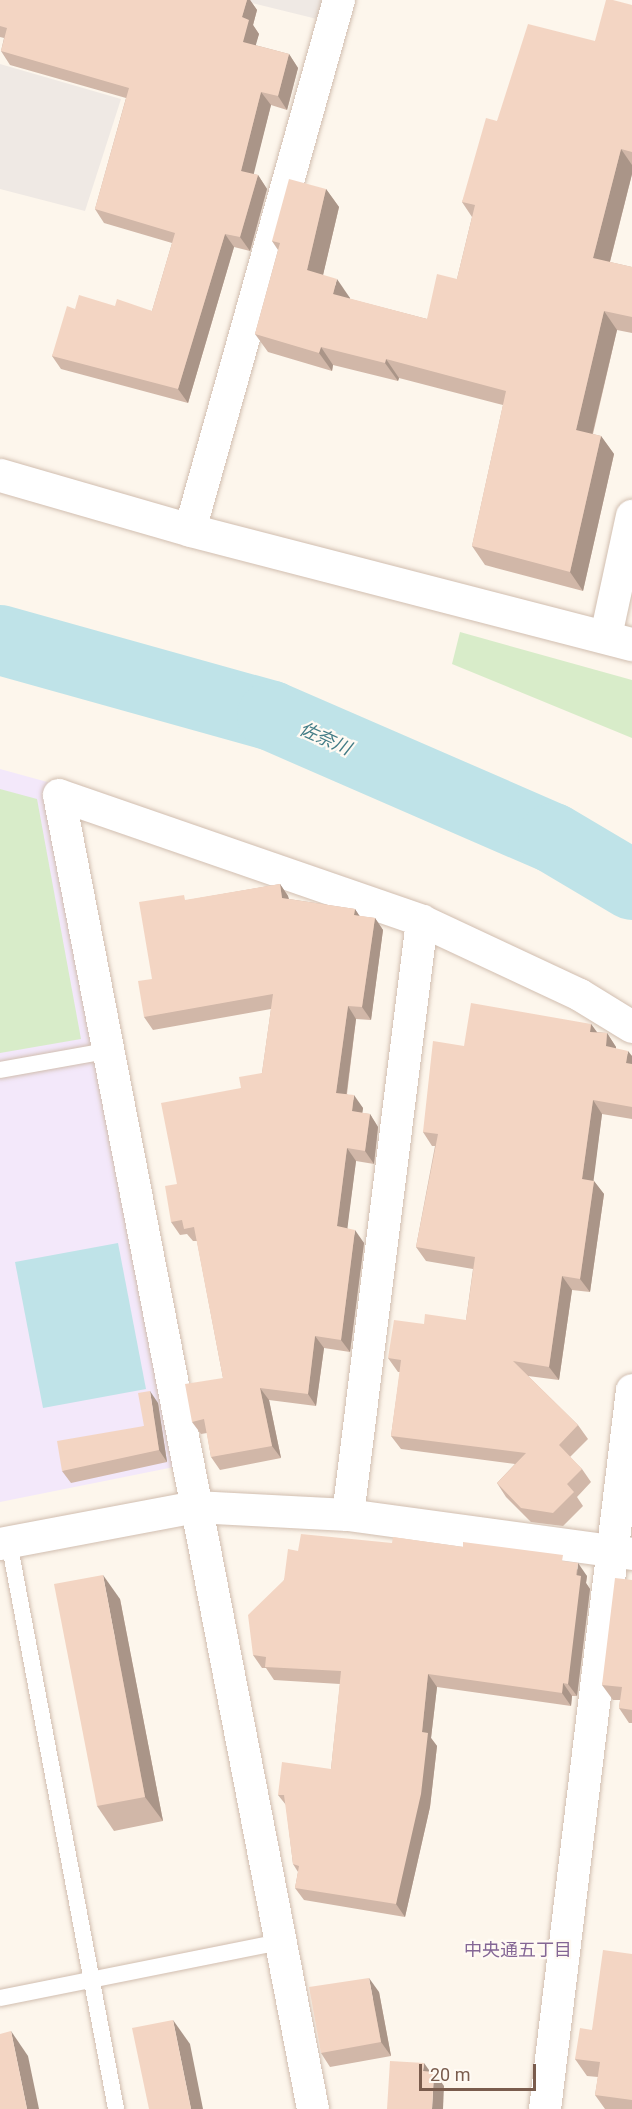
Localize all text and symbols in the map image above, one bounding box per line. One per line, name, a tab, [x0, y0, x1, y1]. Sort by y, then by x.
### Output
water label: 佐奈川	[296, 718, 354, 760]
district label: 中央通五丁目	[464, 1939, 572, 1961]
scale bar	[422, 2052, 539, 2090]
text: 20 m	[430, 2064, 470, 2085]

